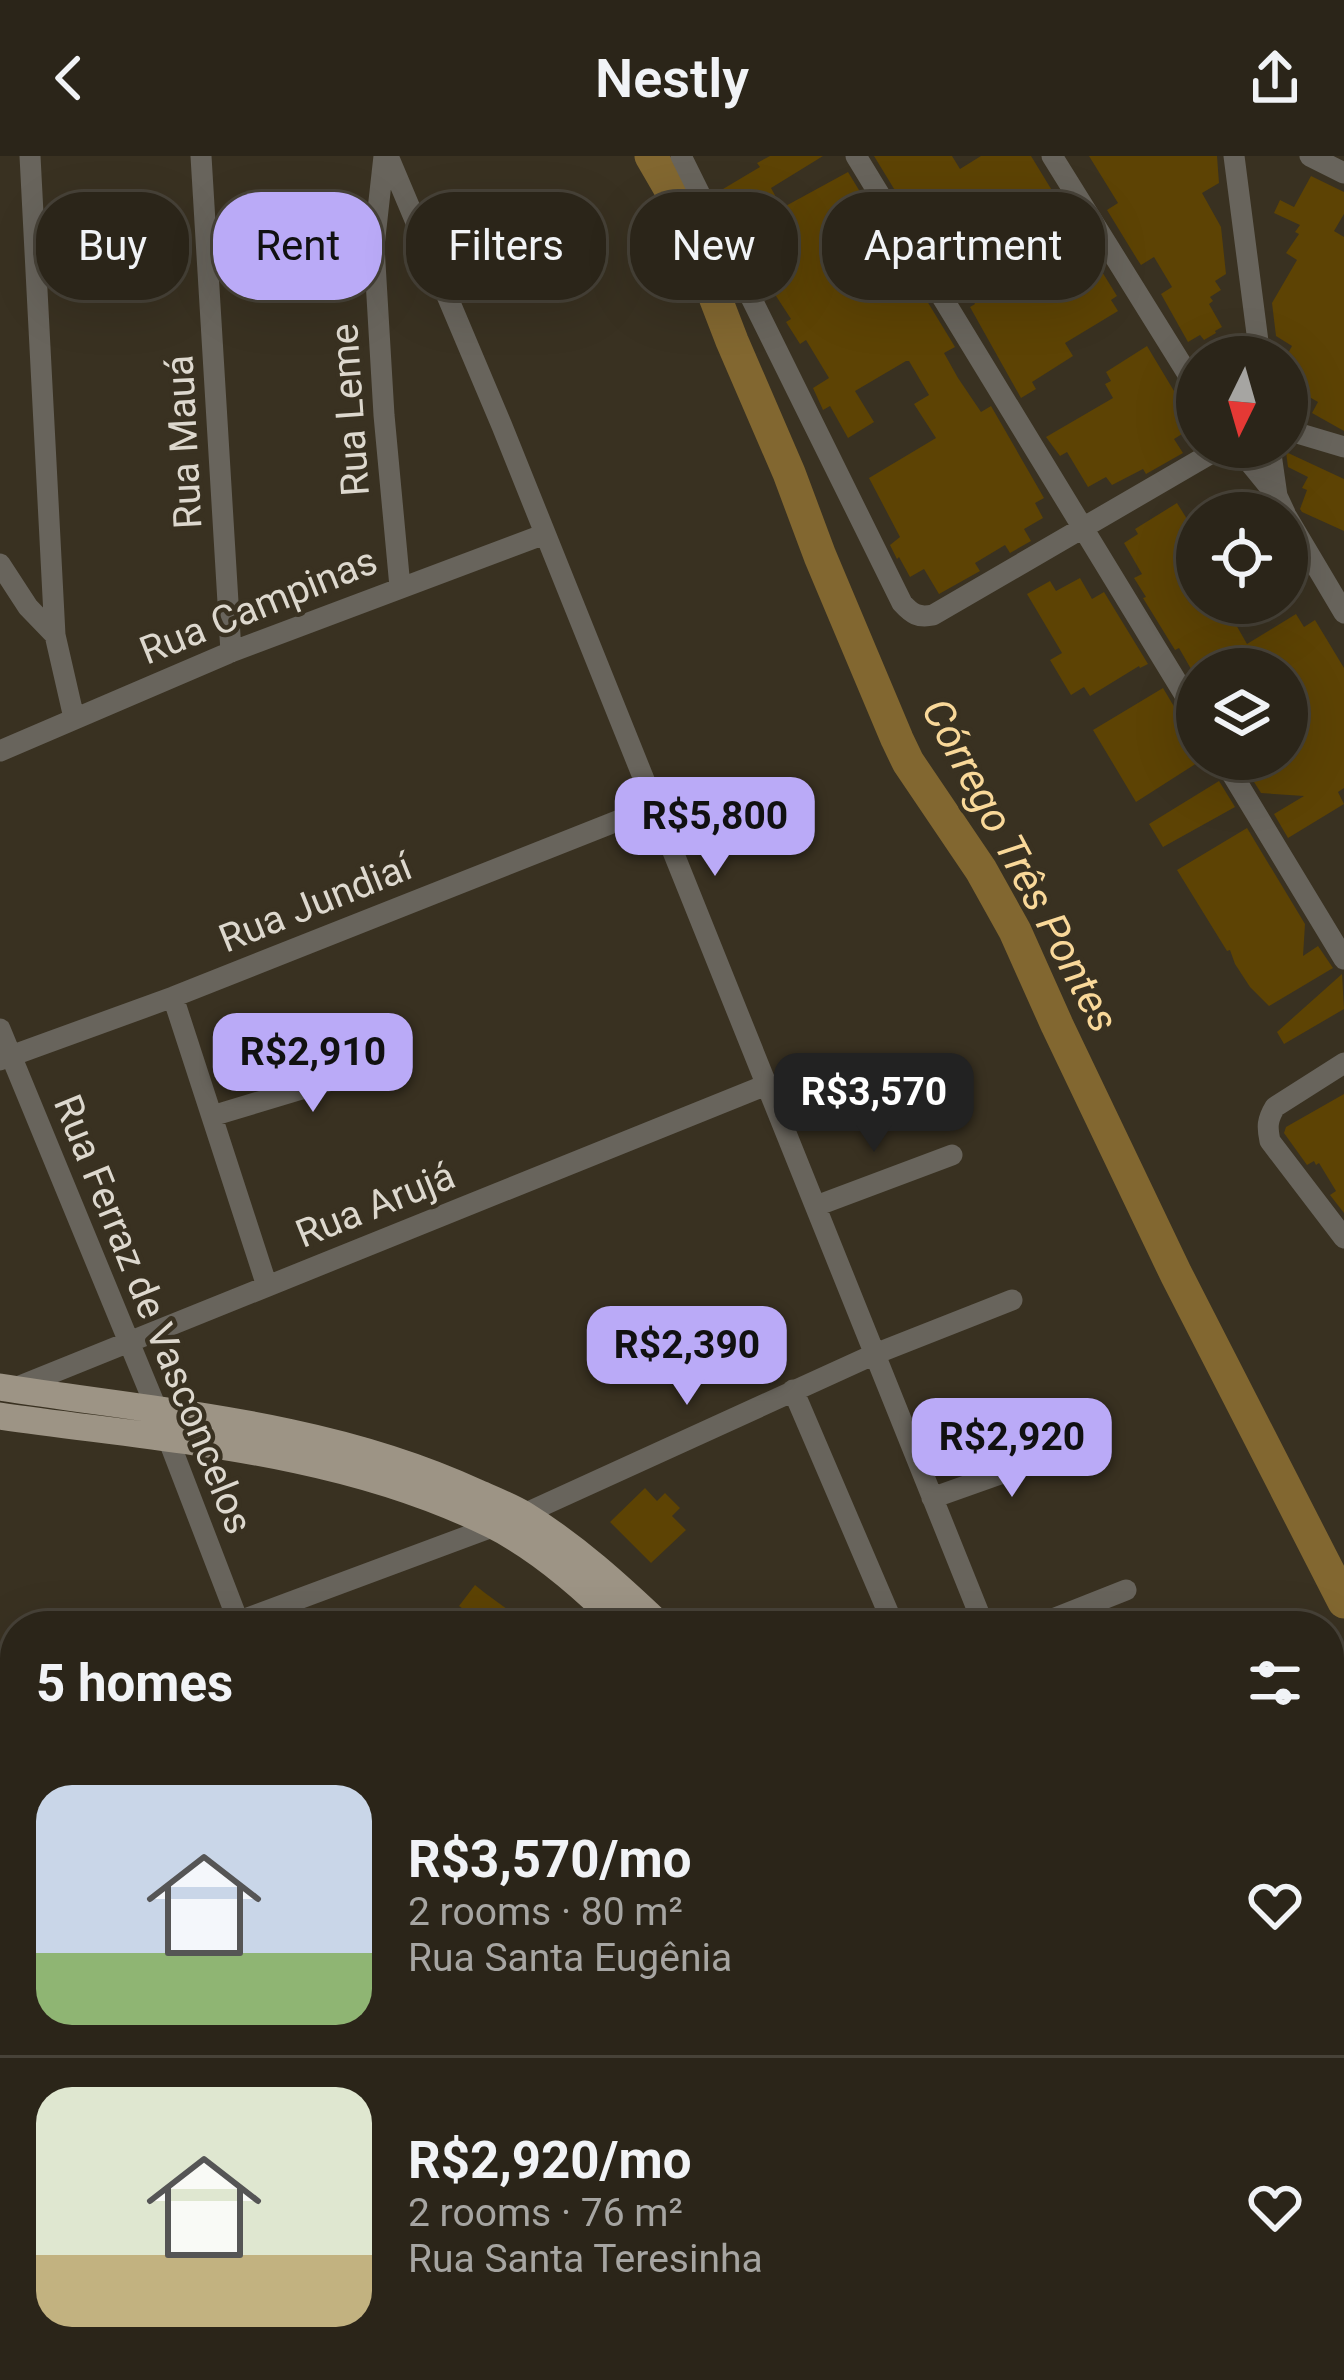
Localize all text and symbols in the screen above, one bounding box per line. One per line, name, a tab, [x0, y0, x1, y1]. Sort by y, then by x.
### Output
icon: back	[36, 45, 102, 111]
icon: share	[1242, 45, 1308, 111]
text: Nestly	[595, 47, 749, 110]
chip: Buy	[36, 192, 189, 300]
chip: Rent	[213, 192, 382, 300]
chip: Filters	[406, 192, 606, 300]
chip: New	[630, 192, 798, 300]
chip: Apartment	[822, 192, 1105, 300]
street label: Rua Leme	[321, 322, 379, 498]
north arrow	[1176, 336, 1308, 468]
map controls	[1176, 336, 1308, 780]
street label: Rua Mauá	[156, 354, 212, 530]
button: locate	[1176, 492, 1308, 624]
street label: Rua Campinas	[133, 537, 384, 674]
button: layers	[1176, 648, 1308, 780]
water label: Córrego Três Pontes	[912, 690, 1129, 1040]
pin: R$5,800	[604, 777, 826, 879]
text: R$5,800	[642, 793, 788, 839]
street label: Rua Jundiaí	[212, 843, 419, 962]
pin: R$2,910	[202, 1013, 424, 1115]
text: R$2,910	[240, 1029, 386, 1075]
pin: R$3,570	[763, 1053, 985, 1155]
text: R$3,570	[801, 1069, 947, 1115]
street label: Rua Ferraz de Vasconcelos	[44, 1088, 262, 1540]
street label: Rua Arujá	[289, 1152, 461, 1258]
pin: R$2,390	[576, 1306, 798, 1408]
text: R$2,390	[614, 1322, 760, 1368]
pin: R$2,920	[901, 1398, 1123, 1500]
text: R$2,920	[939, 1414, 1085, 1460]
icon: filters	[1242, 1650, 1308, 1716]
text: 5 homes	[36, 1654, 233, 1713]
text: R$3,570/mo	[408, 1830, 691, 1889]
icon: home	[132, 1833, 276, 1977]
icon: heart	[1242, 1872, 1308, 1938]
text: 2 rooms · 80 m²	[408, 1889, 683, 1935]
text: Rua Santa Eugênia	[408, 1935, 732, 1981]
text: R$2,920/mo	[408, 2131, 691, 2190]
icon: home	[132, 2135, 276, 2279]
icon: heart	[1242, 2174, 1308, 2240]
text: 2 rooms · 76 m²	[408, 2190, 683, 2236]
text: Rua Santa Teresinha	[408, 2236, 763, 2282]

